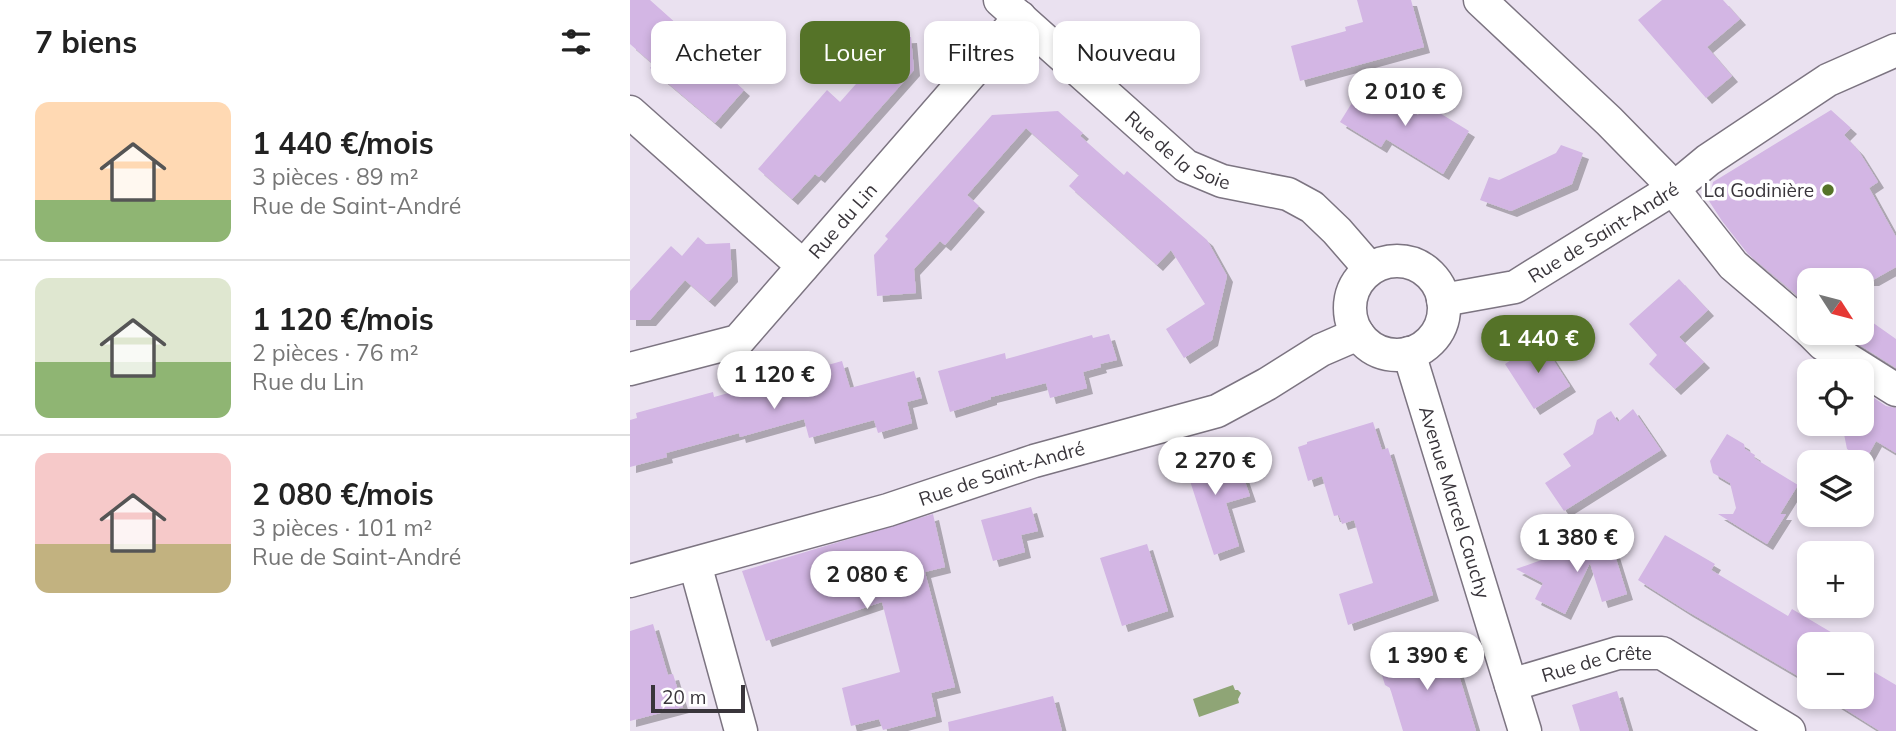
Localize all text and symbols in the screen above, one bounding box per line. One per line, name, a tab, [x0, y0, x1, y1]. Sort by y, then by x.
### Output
chip: Acheter	[651, 21, 786, 84]
chip: Louer	[800, 21, 910, 84]
chip: Filtres	[924, 21, 1039, 84]
chip: Nouveau	[1053, 21, 1200, 84]
text: 7 biens	[35, 23, 137, 61]
icon: filters	[557, 23, 595, 61]
pin: 2 010 €	[1340, 68, 1470, 128]
text: 2 010 €	[1364, 76, 1446, 105]
street label: Rue de la Soie	[1120, 105, 1232, 194]
text: 1 440 €/mois	[252, 124, 434, 162]
icon: home	[91, 130, 175, 214]
text: 3 pièces · 89 m²	[252, 162, 419, 191]
street label: Rue de Saint-André	[1523, 176, 1683, 288]
street label: Rue du Lin	[803, 178, 882, 264]
place label: La Godinière	[1704, 178, 1814, 202]
marker: La Godinière	[1820, 182, 1836, 198]
text: Rue de Saint-André	[252, 191, 461, 220]
north arrow	[1797, 268, 1874, 345]
map controls	[1797, 268, 1874, 709]
text: 1 120 €/mois	[252, 300, 434, 338]
icon: home	[91, 306, 175, 390]
pin: 1 440 €	[1473, 316, 1603, 375]
text: 1 440 €	[1497, 323, 1579, 352]
text: 2 pièces · 76 m²	[252, 338, 419, 367]
pin: 1 120 €	[709, 352, 839, 411]
text: 1 120 €	[733, 359, 815, 388]
button: locate	[1797, 359, 1874, 436]
text: Rue du Lin	[252, 367, 364, 396]
street label: Avenue Marcel Cauchy	[1414, 403, 1496, 601]
street label: Rue de Saint-André	[915, 436, 1087, 511]
pin: 2 270 €	[1150, 438, 1280, 497]
text: 2 270 €	[1174, 445, 1256, 474]
button: layers	[1797, 450, 1874, 527]
text: 2 080 €/mois	[252, 475, 434, 513]
icon: home	[91, 481, 175, 565]
text: 3 pièces · 101 m²	[252, 513, 432, 542]
pin: 1 380 €	[1512, 514, 1642, 574]
text: 1 380 €	[1536, 522, 1618, 551]
button: +	[1797, 541, 1874, 618]
text: Rue de Saint-André	[252, 542, 461, 571]
pin: 2 080 €	[802, 552, 932, 611]
text: 2 080 €	[826, 559, 908, 588]
pin: 1 390 €	[1362, 632, 1492, 692]
button: −	[1797, 632, 1874, 709]
text: 1 390 €	[1386, 640, 1468, 669]
street label: Rue de Crête	[1539, 641, 1652, 687]
scale bar	[651, 682, 746, 714]
text: 20 m	[662, 685, 706, 709]

